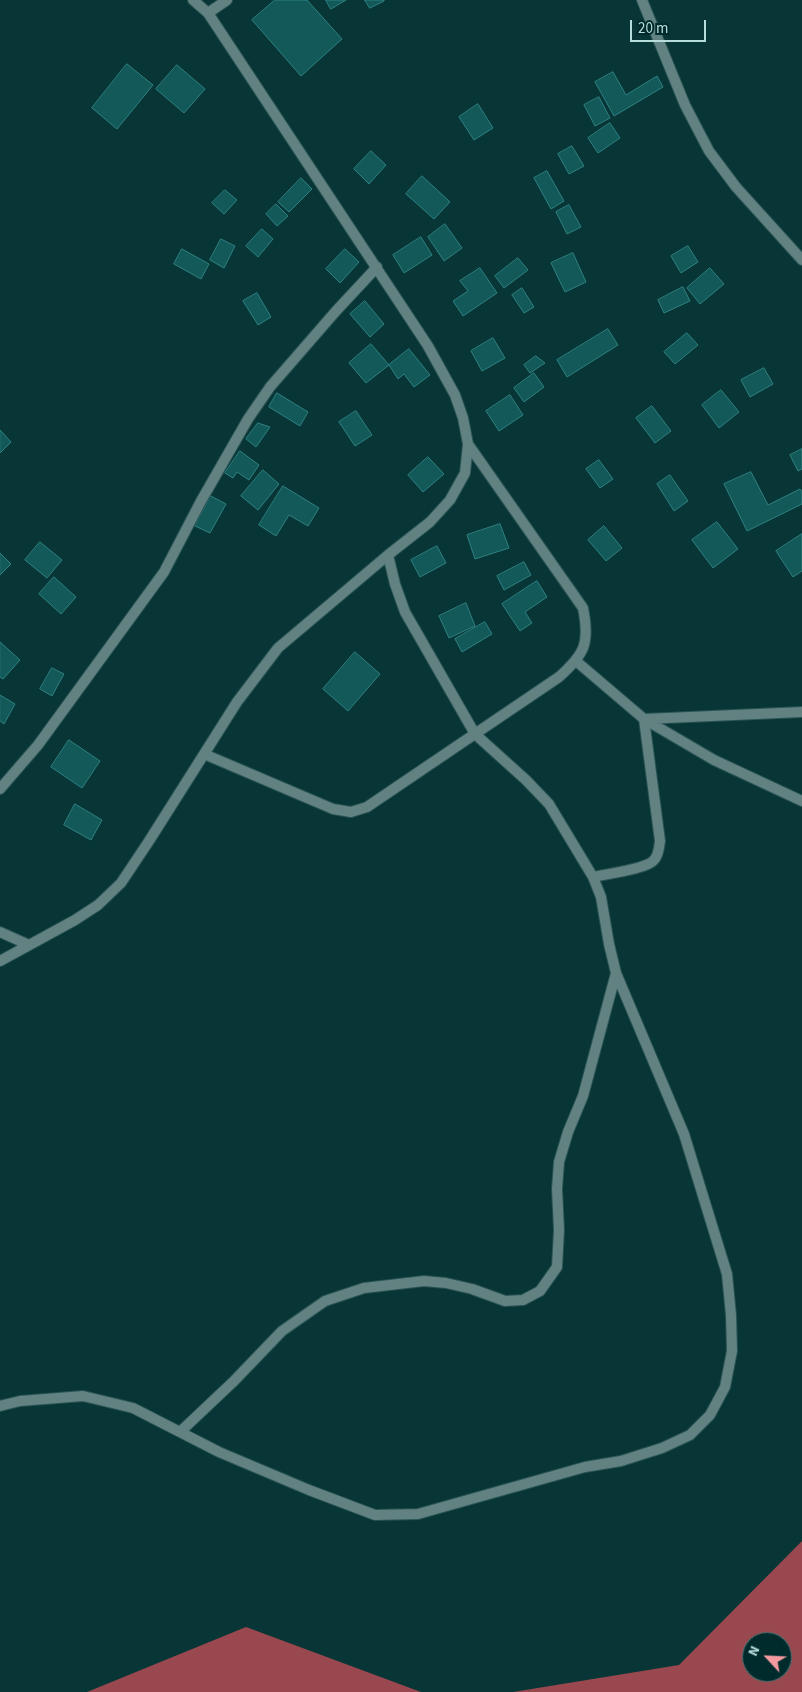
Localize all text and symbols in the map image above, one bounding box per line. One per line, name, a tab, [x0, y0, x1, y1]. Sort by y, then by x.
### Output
scale bar	[632, 10, 708, 42]
text: 20 m	[638, 18, 668, 39]
north arrow	[742, 1632, 792, 1682]
text: N	[743, 1643, 765, 1660]

